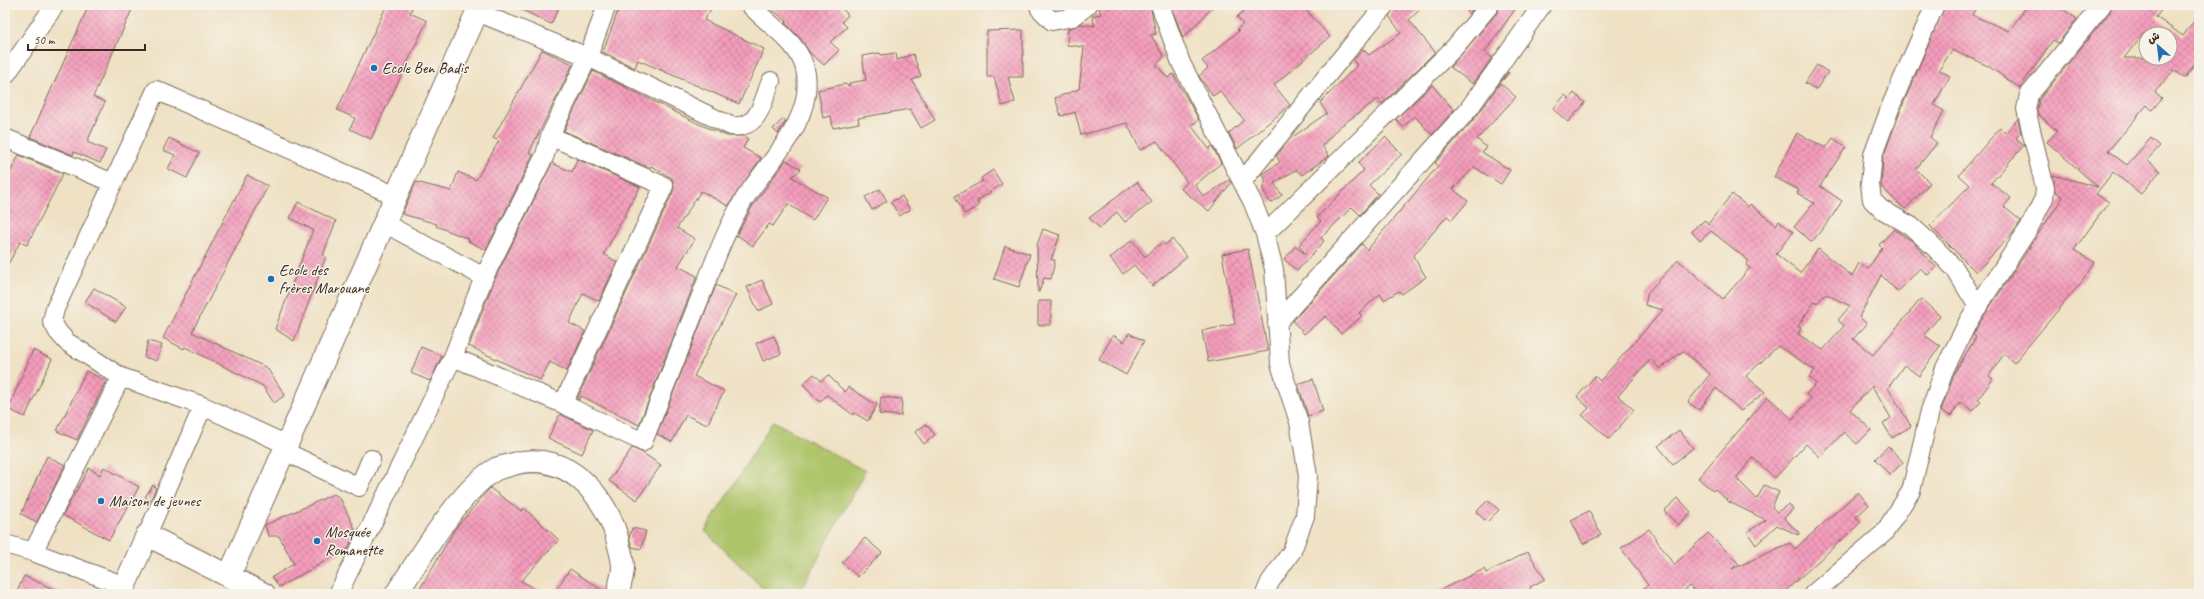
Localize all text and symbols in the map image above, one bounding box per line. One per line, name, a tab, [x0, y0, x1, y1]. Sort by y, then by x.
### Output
scale bar	[28, 26, 145, 52]
north arrow	[2138, 26, 2178, 66]
text: ش	[2145, 28, 2162, 46]
text: 50 m	[34, 32, 56, 48]
place label: Ecole Ben Badis	[382, 58, 470, 78]
marker: Ecole Ben Badis	[369, 63, 379, 73]
place label: Ecole des frères Marouane	[279, 260, 371, 298]
marker: Ecole des frères Marouane	[266, 274, 276, 284]
place label: Maison de jeunes	[109, 491, 202, 511]
marker: Maison de jeunes	[96, 496, 106, 506]
place label: Mosquée Romanette	[325, 522, 384, 560]
marker: Mosquée Romanette	[312, 536, 322, 546]

